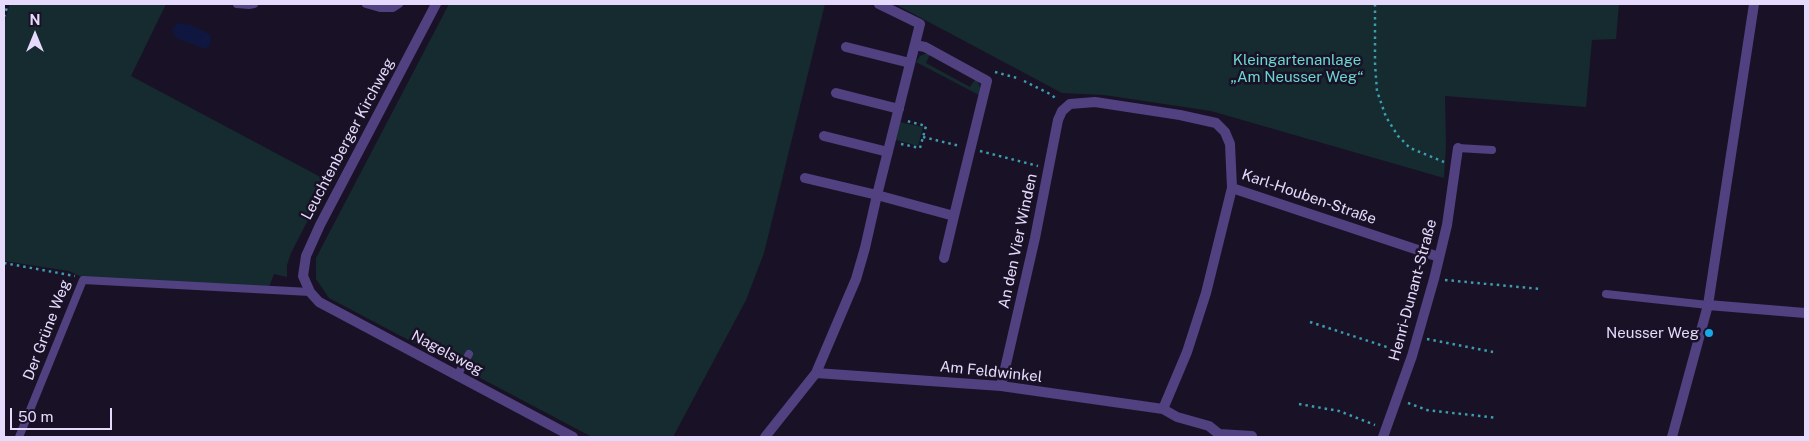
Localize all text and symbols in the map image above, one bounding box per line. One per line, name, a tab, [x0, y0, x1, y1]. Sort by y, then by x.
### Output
north arrow	[10, 10, 60, 60]
text: N	[30, 12, 40, 28]
park label: Kleingartenanlage „Am Neusser Weg“	[1231, 51, 1363, 86]
street label: Leuchtenberger Kirchweg	[298, 55, 398, 223]
street label: Karl-Houben-Straße	[1239, 166, 1379, 228]
street label: An den Vier Winden	[995, 172, 1041, 310]
street label: Henri-Dunant-Straße	[1385, 217, 1441, 363]
street label: Der Grüne Weg	[20, 277, 74, 383]
place label: Neusser Weg	[1606, 324, 1699, 342]
street label: Nagelsweg	[408, 327, 486, 379]
marker: Neusser Weg	[1703, 327, 1715, 339]
street label: Am Feldwinkel	[939, 358, 1043, 386]
scale bar	[12, 398, 115, 430]
text: 50 m	[18, 408, 53, 425]

